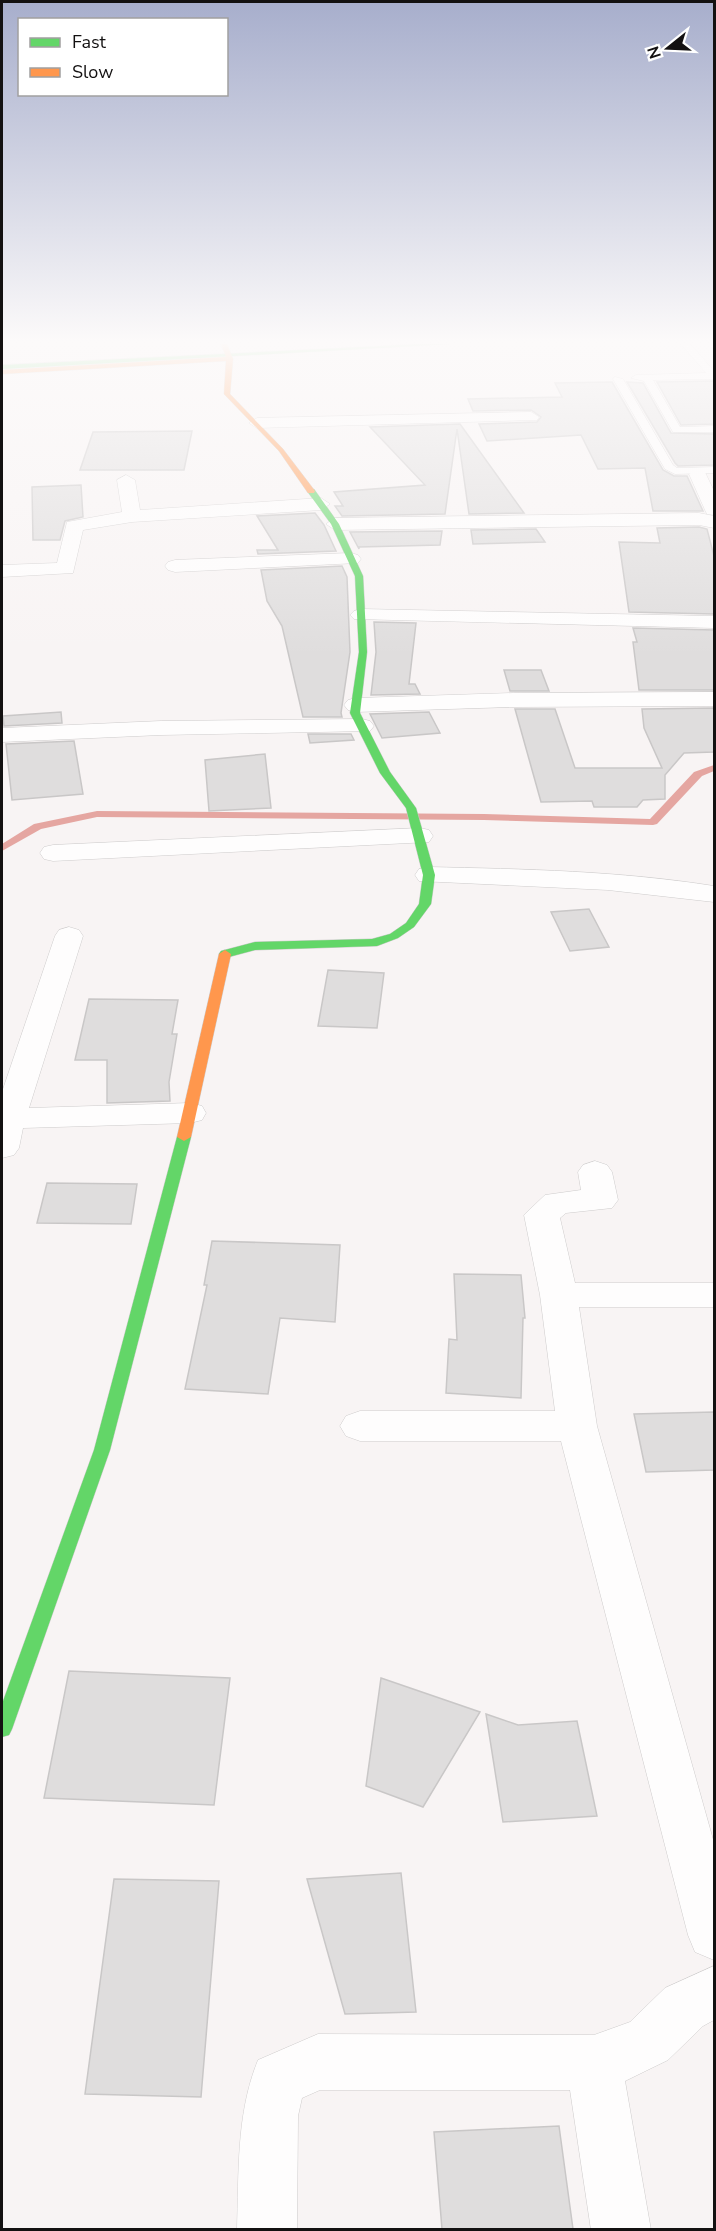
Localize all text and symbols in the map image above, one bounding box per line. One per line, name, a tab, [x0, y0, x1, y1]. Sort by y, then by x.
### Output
legend	[18, 18, 228, 96]
north arrow	[638, 18, 698, 78]
text: Fast	[72, 30, 107, 54]
text: N	[642, 43, 667, 61]
text: Slow	[72, 60, 113, 84]

